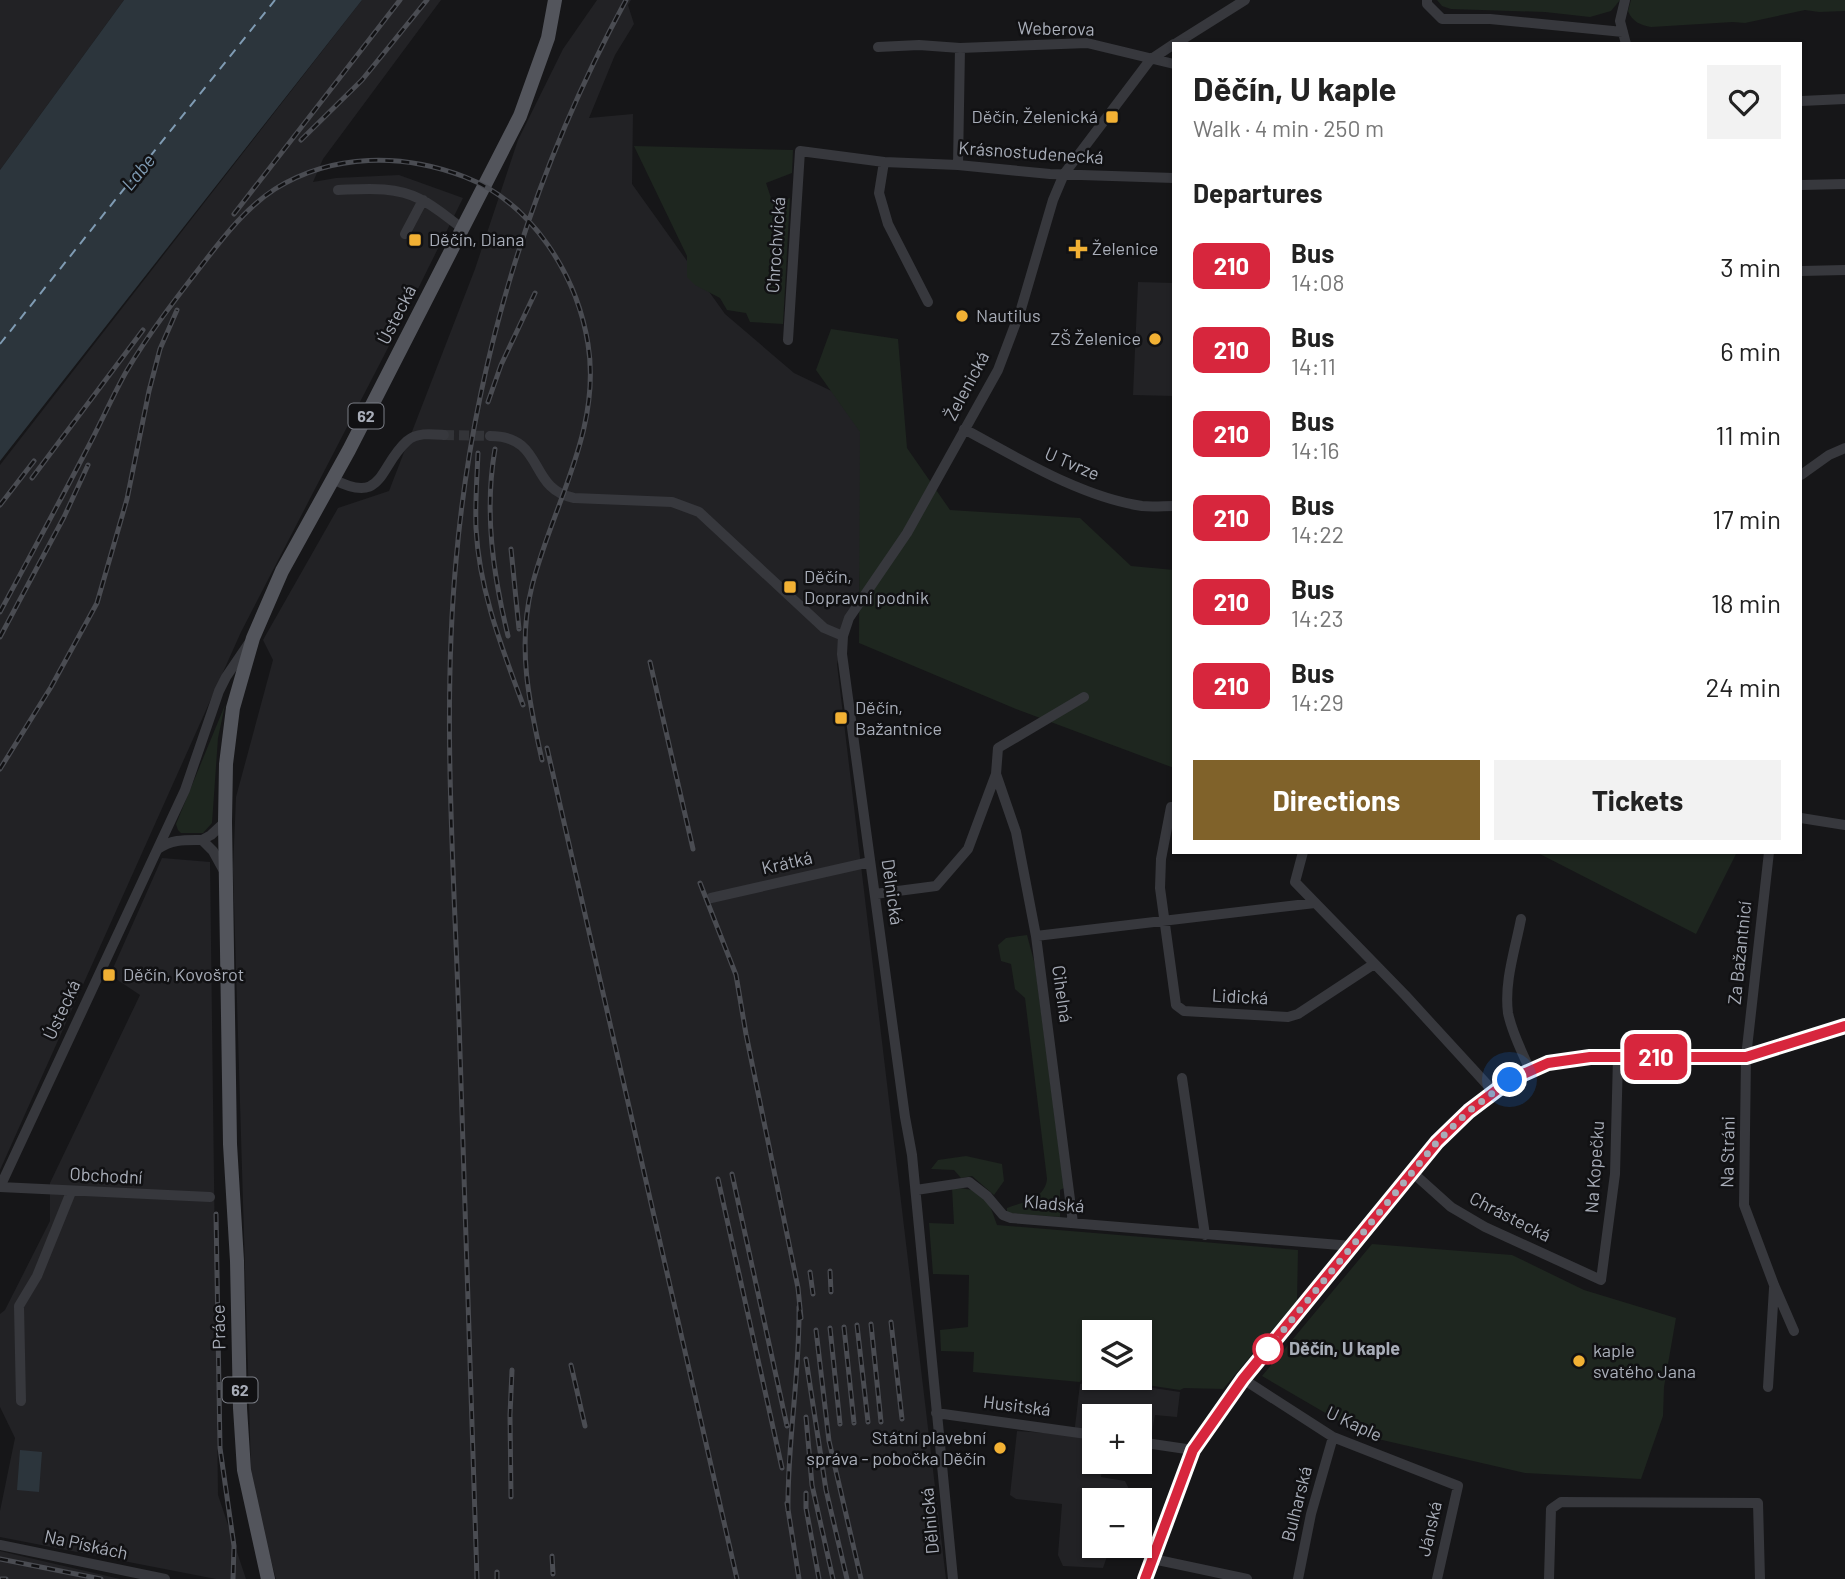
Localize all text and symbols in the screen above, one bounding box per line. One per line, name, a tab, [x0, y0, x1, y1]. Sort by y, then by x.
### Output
street label: Weberova	[1017, 16, 1095, 40]
button: heart	[1707, 65, 1781, 139]
text: Děčín, U kaple	[1193, 68, 1396, 108]
place label: Děčín, Želenická	[972, 105, 1098, 127]
marker: Děčín, Želenická	[1104, 109, 1120, 125]
text: Walk · 4 min · 250 m	[1193, 114, 1384, 142]
street label: Krásnostudenecká	[958, 136, 1104, 168]
water label: Labe	[116, 149, 159, 195]
text: Departures	[1193, 177, 1323, 208]
street label: Chrochvická	[761, 196, 789, 294]
place label: Děčín, Diana	[429, 228, 524, 250]
marker: Děčín, Diana	[407, 232, 423, 248]
place label: Želenice	[1092, 237, 1158, 259]
text: Bus	[1291, 237, 1334, 268]
marker: Želenice	[1070, 241, 1086, 257]
text: 210	[1214, 251, 1249, 280]
text: 3 min	[1720, 251, 1781, 282]
text: 14:08	[1291, 268, 1345, 296]
street label: Ústecká	[372, 281, 420, 348]
place label: Nautilus	[976, 304, 1041, 326]
marker: Nautilus	[954, 308, 970, 324]
text: Bus	[1291, 321, 1334, 352]
place label: ZŠ Želenice	[1051, 327, 1141, 349]
marker: ZŠ Želenice	[1147, 331, 1163, 347]
text: 210	[1214, 335, 1249, 364]
text: 6 min	[1720, 335, 1781, 366]
street label: Želenická	[939, 347, 993, 424]
text: 14:11	[1291, 352, 1336, 380]
road number: 62	[348, 404, 384, 428]
text: Bus	[1291, 405, 1334, 436]
text: 210	[1214, 419, 1249, 448]
text: 11 min	[1715, 419, 1781, 450]
text: 14:16	[1291, 436, 1339, 464]
street label: U Tvrze	[1042, 442, 1103, 484]
text: Bus	[1291, 489, 1334, 520]
text: 210	[1214, 503, 1249, 532]
text: 17 min	[1712, 503, 1781, 534]
text: 14:22	[1291, 520, 1344, 548]
place label: Děčín, Dopravní podnik	[804, 565, 929, 608]
text: Bus	[1291, 573, 1334, 604]
marker: Děčín, Dopravní podnik	[782, 579, 798, 595]
text: 210	[1214, 587, 1249, 616]
text: 18 min	[1711, 587, 1781, 618]
text: 14:23	[1291, 604, 1344, 632]
text: Bus	[1291, 657, 1334, 688]
text: 210	[1214, 671, 1249, 700]
text: 24 min	[1705, 671, 1781, 702]
text: 14:29	[1291, 688, 1344, 716]
place label: Děčín, Bažantnice	[855, 696, 942, 739]
marker: Děčín, Bažantnice	[833, 710, 849, 726]
button: Directions	[1193, 760, 1480, 840]
button: Tickets	[1494, 760, 1781, 840]
street label: Krátká	[759, 846, 814, 879]
street label: Dělnická	[877, 857, 909, 926]
street label: Za Bažantnicí	[1723, 900, 1755, 1006]
place label: Děčín, Kovošrot	[123, 963, 244, 985]
street label: Cihelná	[1048, 964, 1078, 1024]
marker: Děčín, Kovošrot	[101, 967, 117, 983]
street label: Ústecká	[38, 976, 84, 1043]
street label: Lidická	[1211, 984, 1269, 1008]
line badge: 210	[1616, 1034, 1696, 1080]
text: 210	[1638, 1042, 1674, 1071]
your location	[1492, 1062, 1527, 1097]
street label: Na Stráni	[1715, 1116, 1739, 1188]
street label: Na Kopečku	[1580, 1120, 1608, 1214]
street label: Obchodní	[69, 1162, 143, 1188]
street label: Chrástecká	[1466, 1186, 1555, 1246]
street label: Kladská	[1023, 1189, 1085, 1217]
street label: Práce	[207, 1304, 229, 1350]
map controls	[1082, 1320, 1152, 1558]
button: layers	[1082, 1320, 1152, 1390]
marker: Děčín, U kaple	[1253, 1334, 1283, 1364]
place label: Děčín, U kaple	[1289, 1337, 1400, 1359]
place label: kaple svatého Jana	[1593, 1339, 1696, 1382]
marker: kaple svatého Jana	[1571, 1353, 1587, 1369]
road number: 62	[222, 1378, 258, 1402]
street label: Husitská	[982, 1390, 1052, 1420]
street label: U Kaple	[1323, 1401, 1386, 1446]
button: +	[1082, 1404, 1152, 1474]
place label: Státní plavební správa - pobočka Děčín	[806, 1426, 986, 1469]
marker: Státní plavební správa - pobočka Děčín	[992, 1440, 1008, 1456]
street label: Bulharská	[1276, 1464, 1316, 1544]
street label: Dělnická	[915, 1487, 943, 1555]
button: −	[1082, 1488, 1152, 1558]
street label: Jánská	[1412, 1499, 1446, 1559]
street label: Na Pískách	[42, 1524, 130, 1564]

